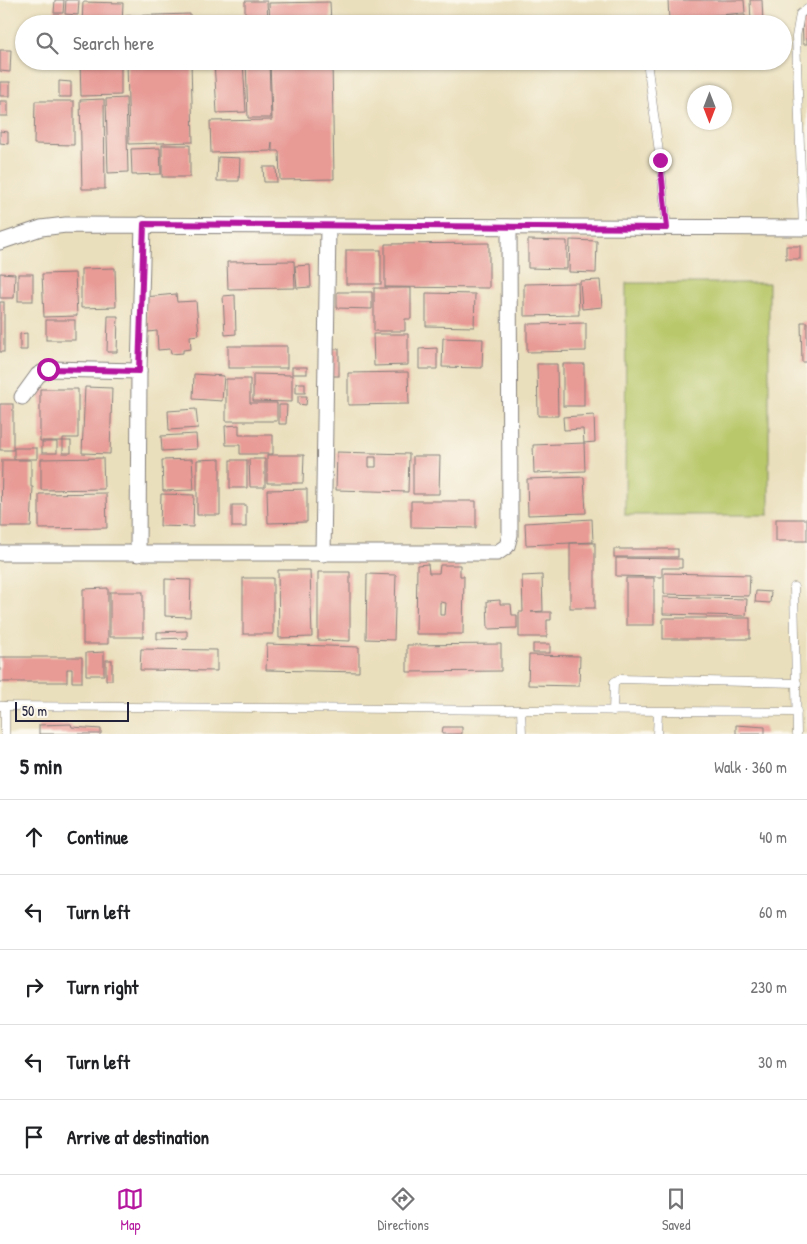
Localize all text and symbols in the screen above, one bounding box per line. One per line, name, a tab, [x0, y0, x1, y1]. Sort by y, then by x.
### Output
search box	[15, 15, 792, 70]
icon: search	[33, 29, 61, 57]
text: Search here	[73, 30, 154, 56]
north arrow	[687, 85, 732, 130]
route end	[649, 149, 672, 172]
route start	[37, 358, 60, 381]
scale bar	[15, 699, 129, 722]
text: 50 m	[22, 701, 47, 720]
text: 5 min	[20, 752, 62, 781]
text: Walk · 360 m	[714, 756, 787, 778]
icon: ahead	[20, 823, 48, 851]
text: Continue	[67, 824, 128, 850]
text: 40 m	[759, 826, 787, 848]
icon: left	[20, 898, 48, 926]
text: Turn left	[67, 899, 130, 925]
text: 60 m	[759, 901, 787, 923]
icon: right	[20, 973, 48, 1001]
text: Turn right	[67, 974, 138, 1000]
text: 230 m	[751, 976, 787, 998]
icon: left	[20, 1048, 48, 1076]
text: Turn left	[67, 1049, 130, 1075]
text: 30 m	[758, 1051, 787, 1073]
icon: arrive	[20, 1123, 48, 1151]
text: Arrive at destination	[67, 1124, 209, 1150]
tab: Map	[116, 1185, 144, 1234]
tab: Directions	[377, 1185, 429, 1234]
tab: Saved	[662, 1185, 691, 1234]

